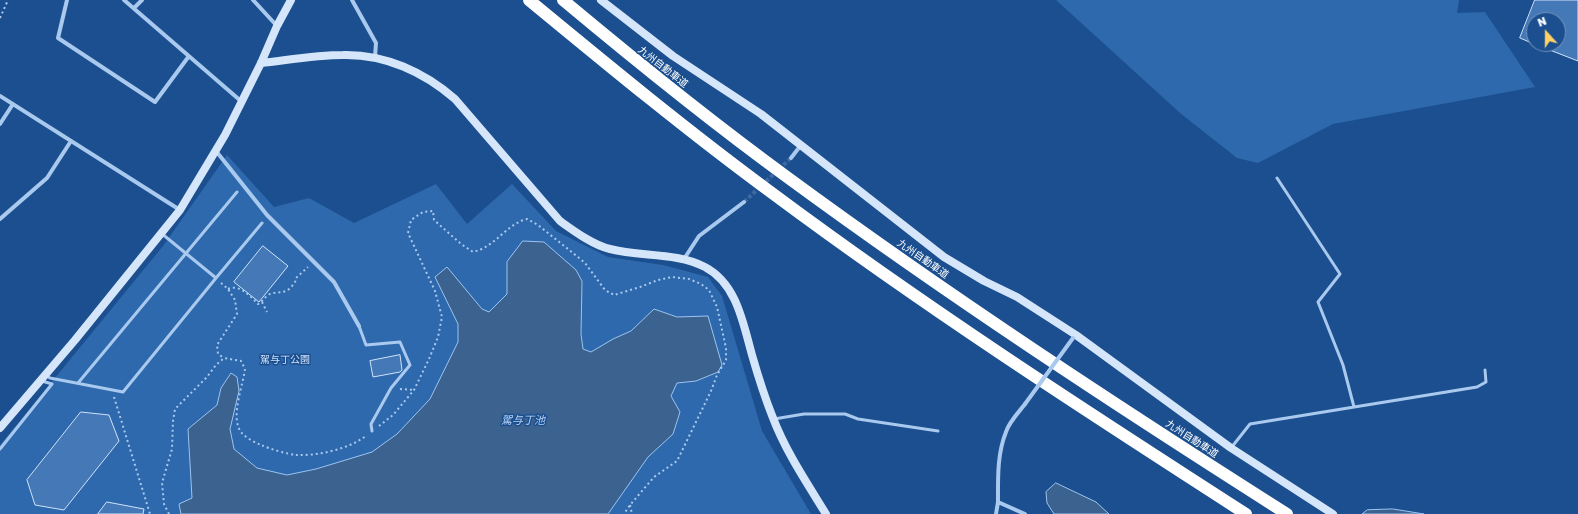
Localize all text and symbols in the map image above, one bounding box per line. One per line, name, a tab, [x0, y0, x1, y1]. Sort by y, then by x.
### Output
north arrow	[1526, 12, 1566, 52]
text: N	[1536, 14, 1548, 29]
street label: 九州自動車道	[636, 44, 690, 90]
street label: 九州自動車道	[895, 237, 951, 281]
park label: 駕与丁公園	[260, 354, 310, 366]
water label: 駕与丁池	[501, 414, 545, 428]
street label: 九州自動車道	[1164, 418, 1220, 460]

